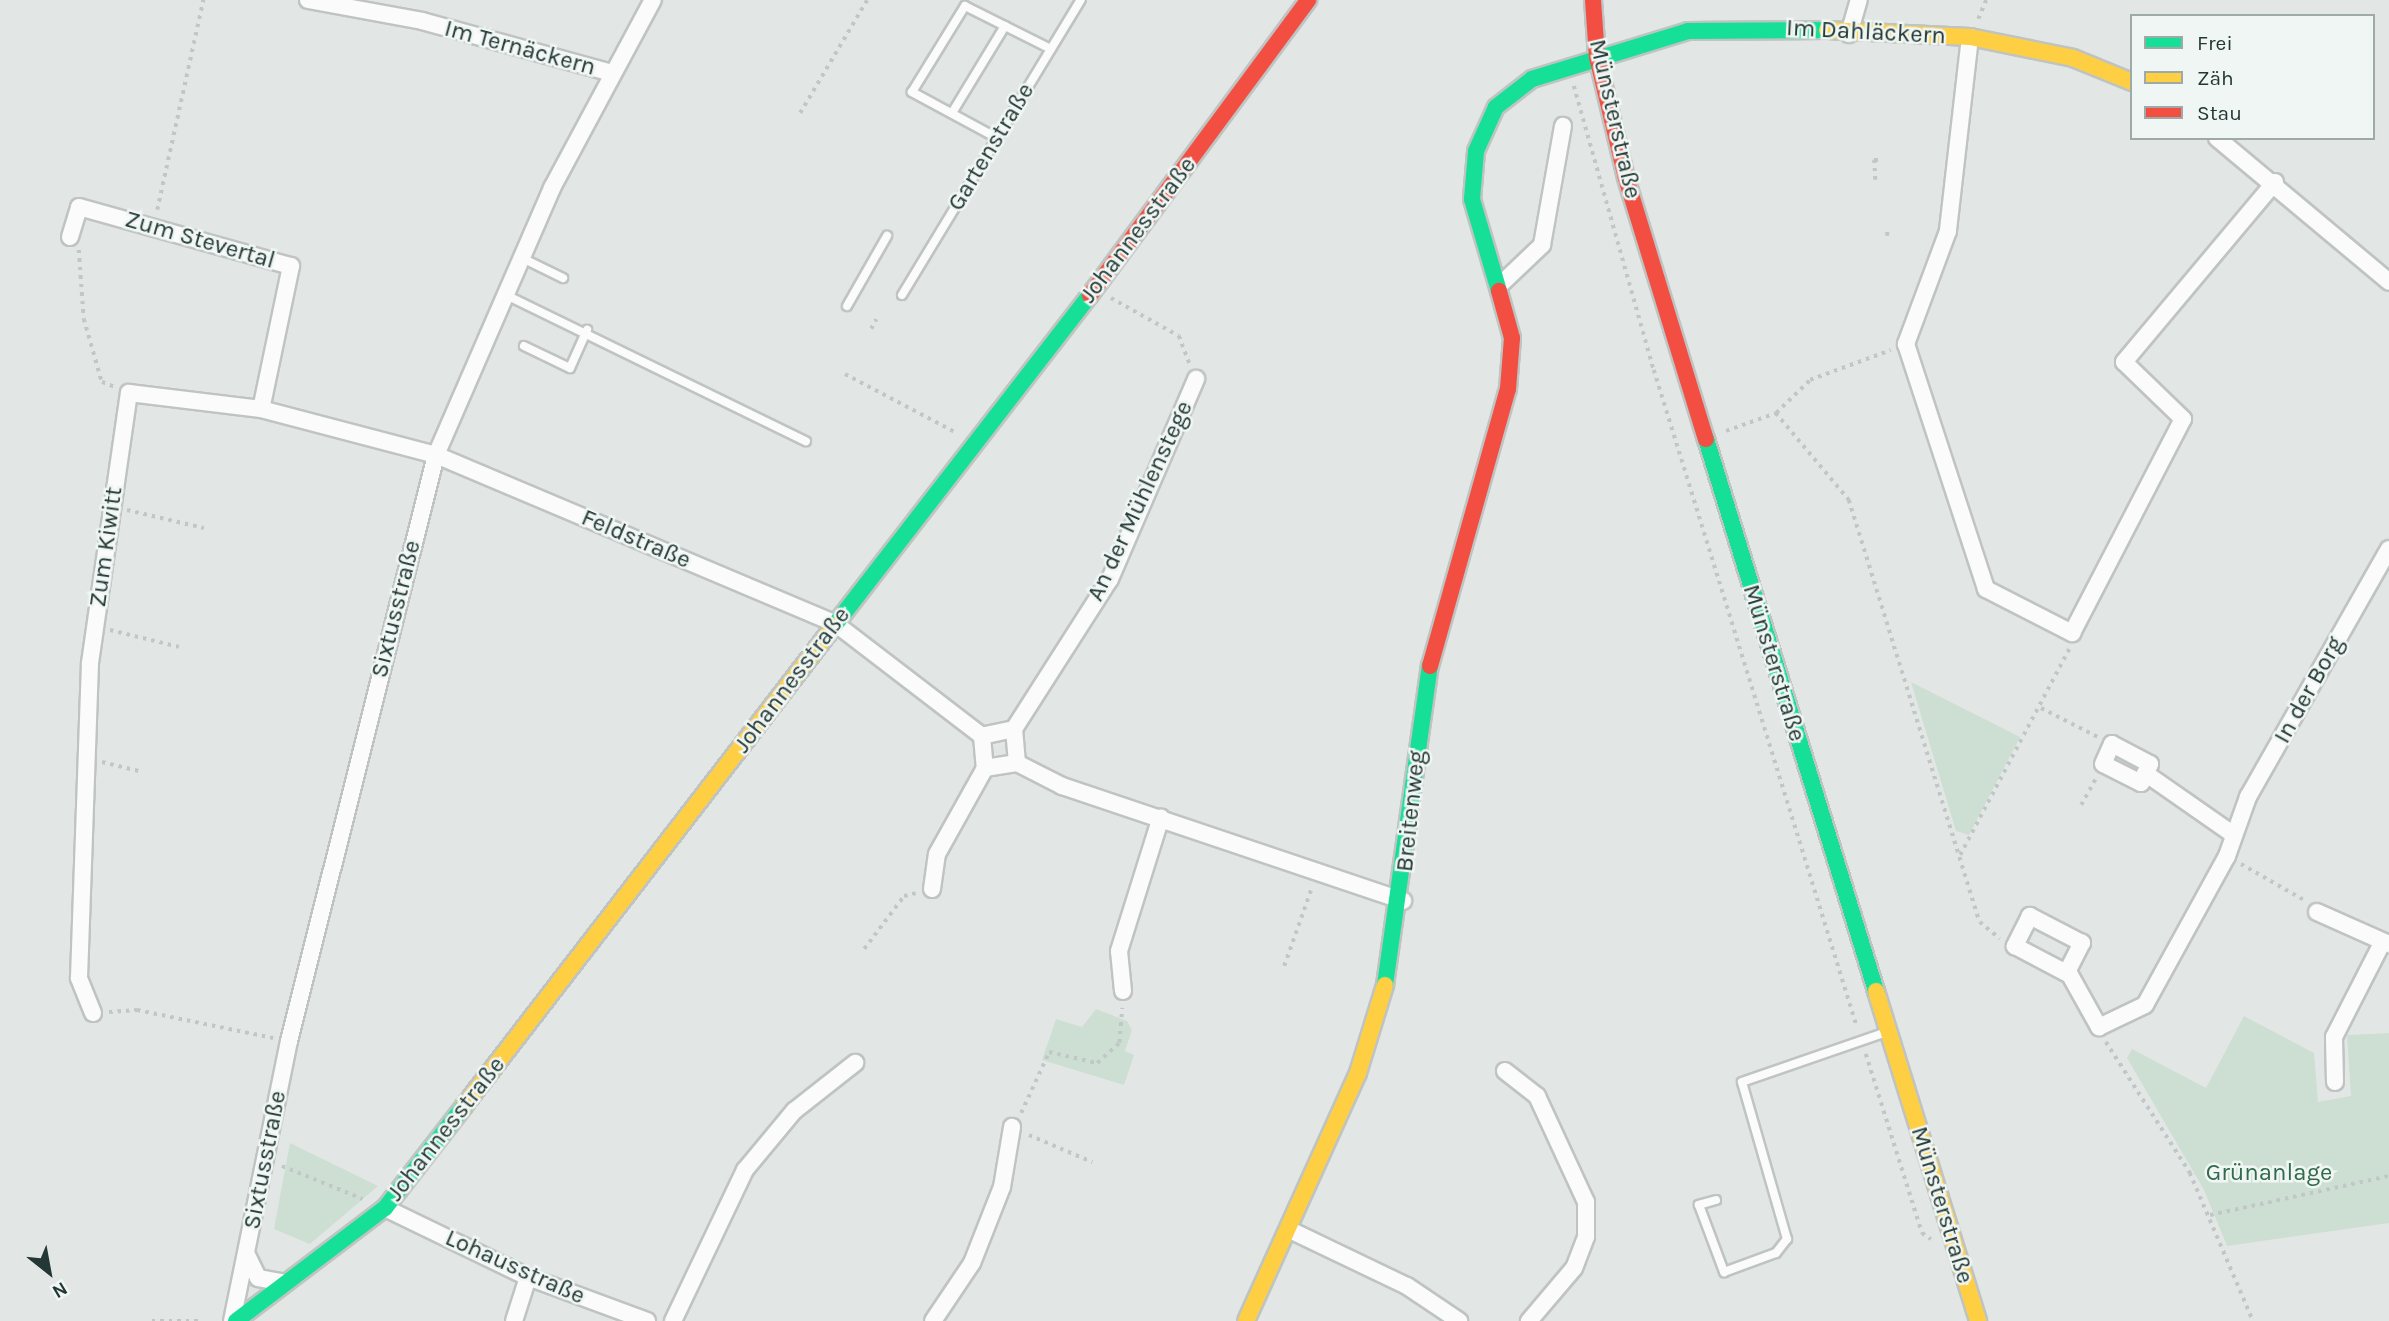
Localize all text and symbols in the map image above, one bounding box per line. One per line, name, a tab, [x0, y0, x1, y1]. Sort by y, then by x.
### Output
street label: Im Dahläckern	[1785, 13, 1947, 51]
street label: Im Ternäckern	[441, 14, 599, 82]
legend	[2130, 14, 2375, 140]
text: Frei	[2197, 31, 2233, 55]
street label: Münsterstraße	[1583, 37, 1647, 201]
text: Zäh	[2197, 66, 2234, 90]
street label: Gartenstraße	[942, 78, 1040, 216]
text: Stau	[2197, 101, 2242, 125]
street label: Johannesstraße	[1074, 151, 1202, 309]
street label: Zum Stevertal	[122, 205, 278, 275]
street label: An der Mühlenstege	[1081, 396, 1199, 606]
street label: Zum Kiwitt	[83, 485, 129, 609]
street label: Feldstraße	[577, 503, 695, 575]
street label: Sixtusstraße	[365, 537, 427, 681]
street label: Münsterstraße	[1736, 581, 1812, 745]
street label: Johannesstraße	[728, 601, 856, 759]
street label: In der Borg	[2268, 632, 2350, 748]
street label: Breitenweg	[1390, 749, 1432, 873]
street label: Johannesstraße	[381, 1051, 511, 1207]
street label: Sixtusstraße	[237, 1088, 293, 1232]
street label: Münsterstraße	[1904, 1123, 1980, 1287]
park label: Grünanlage	[2206, 1159, 2332, 1187]
street label: Lohausstraße	[441, 1223, 589, 1311]
north arrow	[14, 1237, 84, 1307]
text: N	[48, 1277, 71, 1303]

